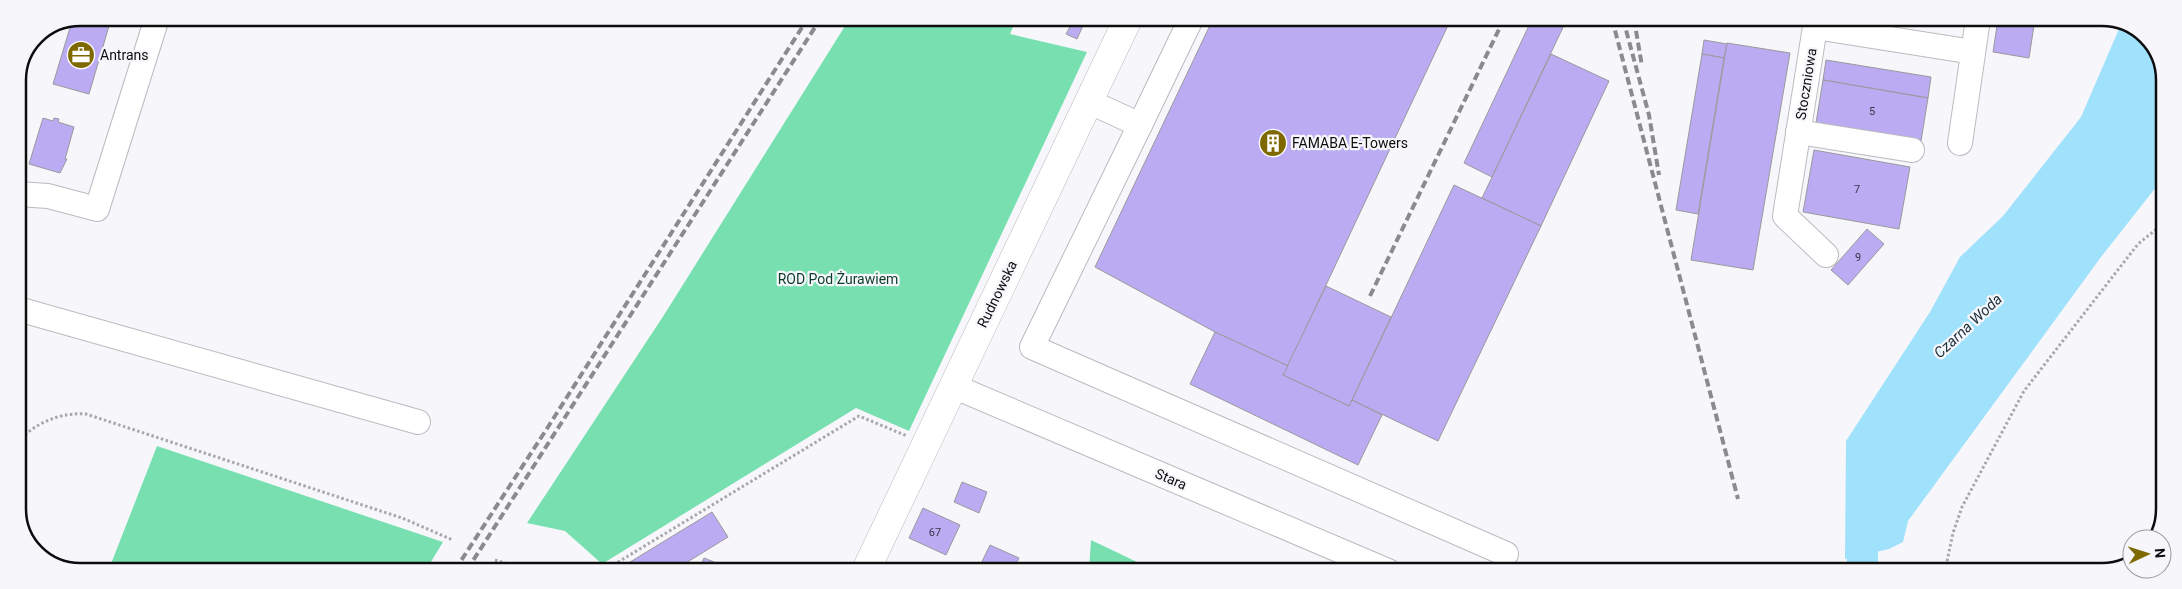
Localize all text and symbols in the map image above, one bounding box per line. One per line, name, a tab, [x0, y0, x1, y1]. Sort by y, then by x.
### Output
office icon: Antrans	[66, 40, 96, 70]
place label: Antrans	[100, 47, 149, 63]
street label: Stoczniowa	[1792, 47, 1820, 121]
house number: 5	[1869, 105, 1875, 118]
building icon: FAMABA E-Towers	[1258, 128, 1288, 158]
place label: FAMABA E-Towers	[1292, 135, 1408, 151]
house number: 7	[1854, 183, 1860, 196]
house number: 9	[1855, 251, 1861, 264]
street label: Rudnowska	[974, 258, 1020, 330]
park label: ROD Pod Żurawiem	[778, 271, 898, 287]
water label: Czarna Woda	[1930, 290, 2006, 362]
street label: Stara	[1153, 465, 1189, 493]
house number: 67	[929, 526, 941, 539]
north arrow	[2122, 529, 2172, 579]
text: N	[2152, 548, 2168, 559]

